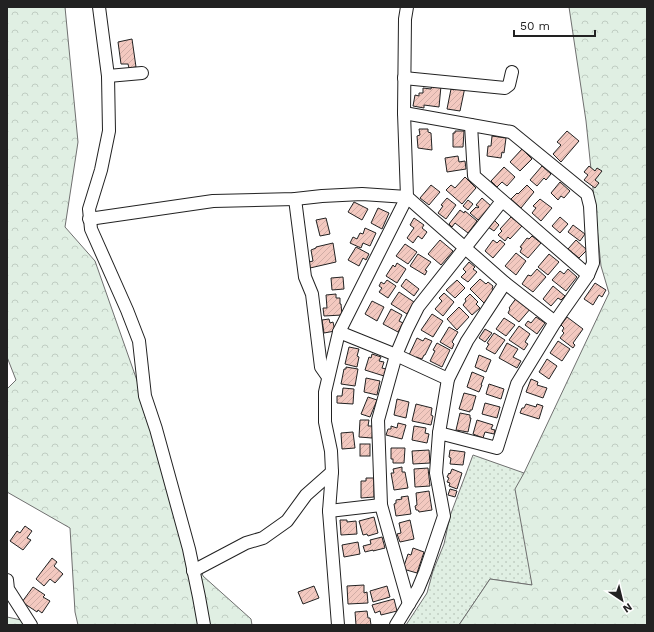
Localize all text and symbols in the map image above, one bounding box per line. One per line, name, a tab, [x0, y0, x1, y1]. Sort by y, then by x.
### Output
scale bar	[514, 12, 595, 38]
text: 50 m	[520, 19, 550, 33]
north arrow	[602, 580, 642, 620]
text: N	[620, 600, 635, 615]

